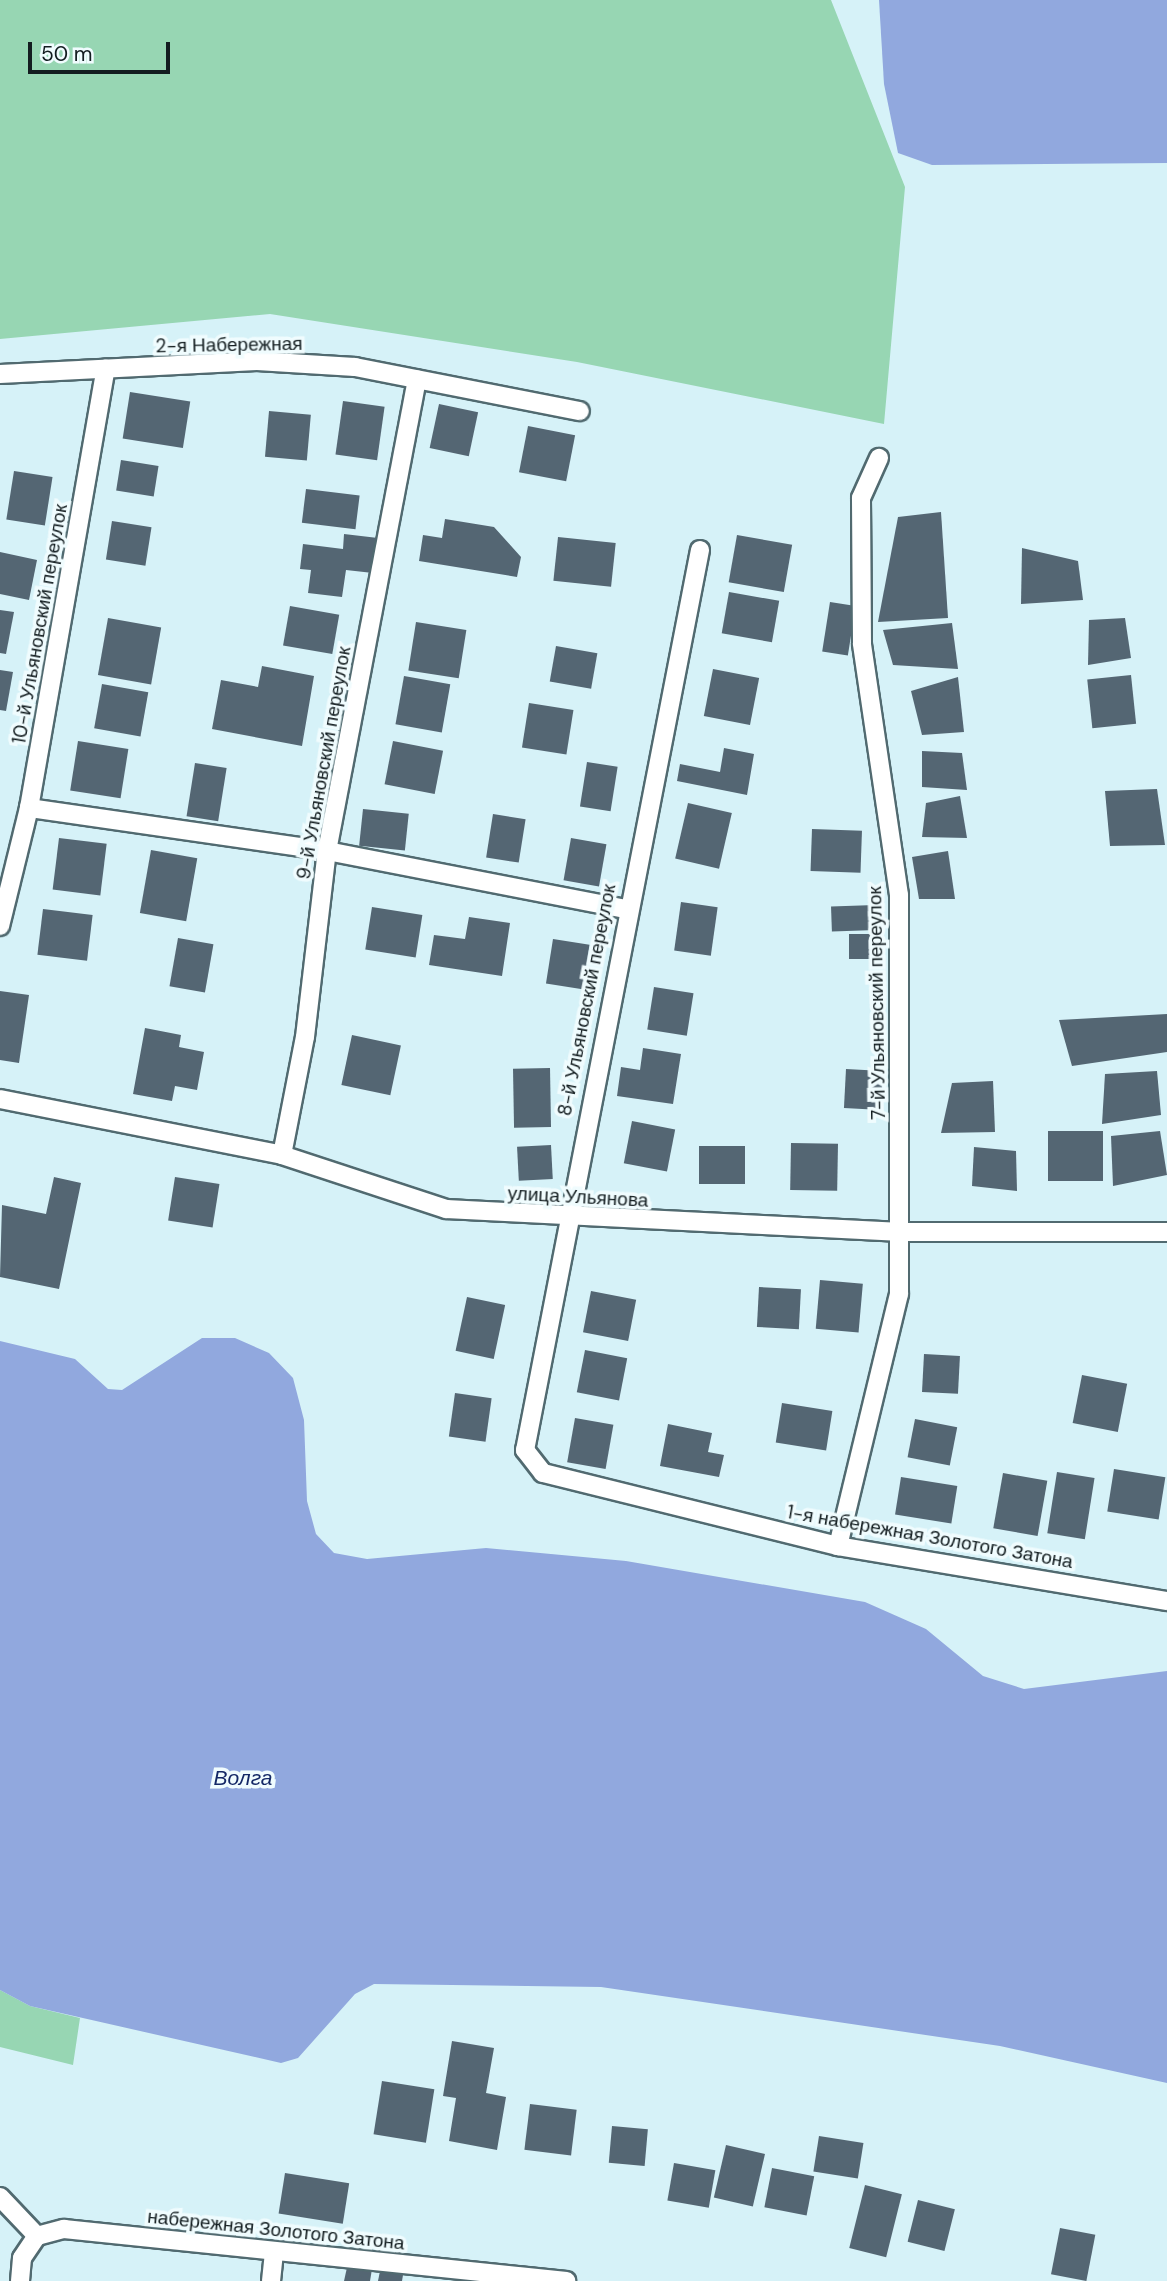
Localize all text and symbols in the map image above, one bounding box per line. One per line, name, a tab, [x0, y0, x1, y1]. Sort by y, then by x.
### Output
scale bar	[32, 28, 173, 72]
text: 50 m	[41, 40, 92, 68]
street label: 2-я Набережная	[155, 332, 303, 358]
street label: 10-й Ульяновский переулок	[8, 502, 72, 746]
street label: 9-й Ульяновский переулок	[292, 645, 356, 881]
street label: 8-й Ульяновский переулок	[553, 882, 621, 1118]
street label: 7-й Ульяновский переулок	[864, 886, 890, 1120]
street label: улица Ульянова	[507, 1182, 649, 1212]
street label: 1-я набережная Золотого Затона	[785, 1501, 1075, 1573]
water label: Волга	[214, 1765, 272, 1791]
street label: набережная Золотого Затона	[146, 2205, 406, 2255]

